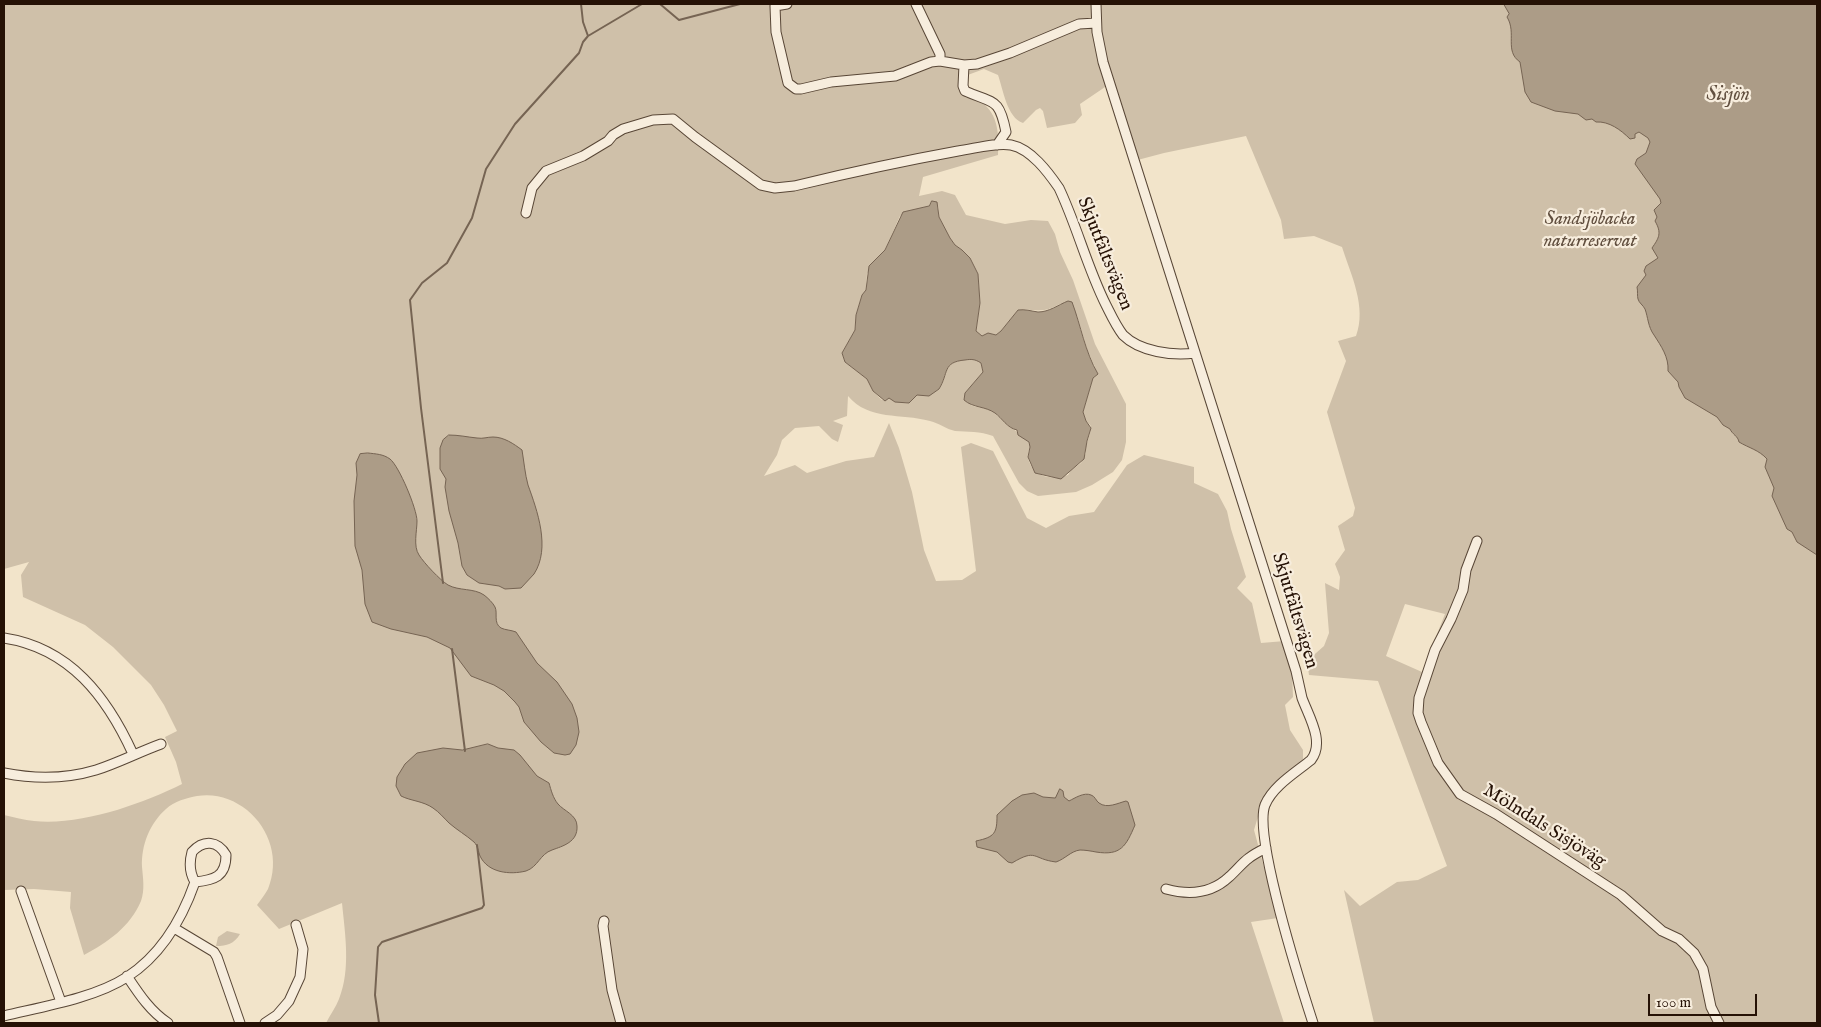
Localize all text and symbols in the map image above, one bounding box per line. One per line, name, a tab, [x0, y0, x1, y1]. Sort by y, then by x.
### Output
water label: Sisjön	[1706, 84, 1750, 108]
street label: Skjutfältsvägen	[1071, 194, 1137, 314]
park label: Sandsjöbacka naturreservat	[1543, 209, 1637, 253]
street label: Skjutfältsvägen	[1266, 550, 1322, 672]
street label: Mölndals Sisjöväg	[1478, 780, 1610, 874]
scale bar	[1651, 984, 1760, 1016]
text: 100 m	[1656, 993, 1691, 1012]

